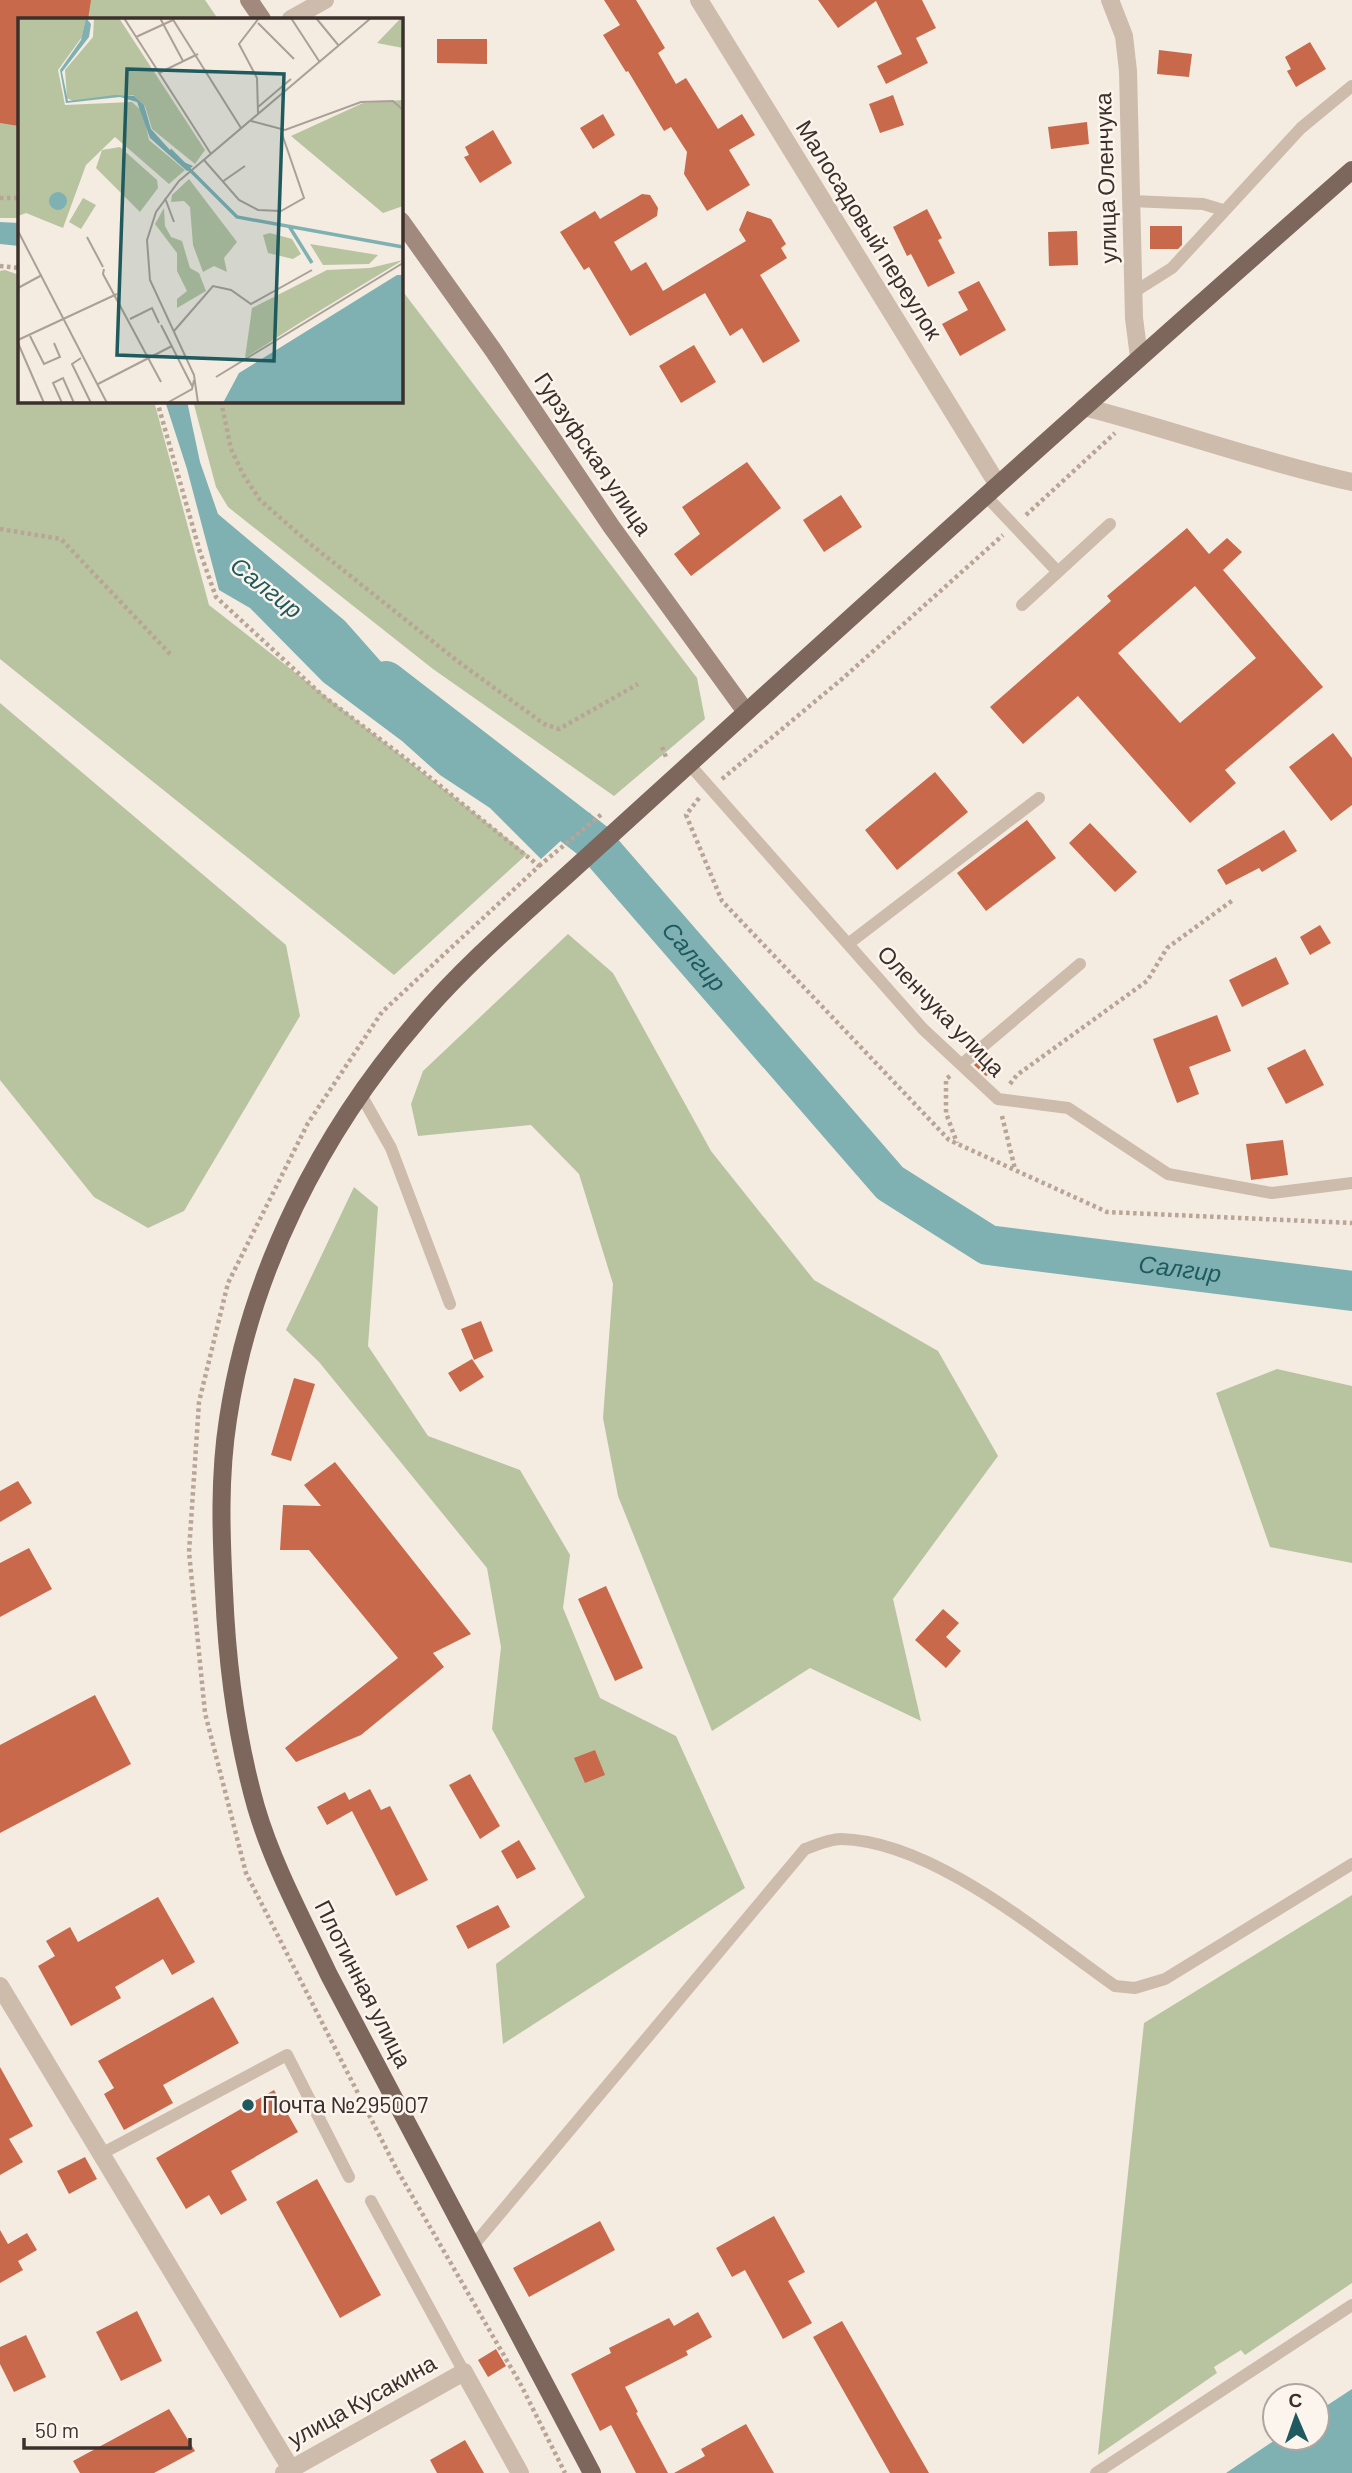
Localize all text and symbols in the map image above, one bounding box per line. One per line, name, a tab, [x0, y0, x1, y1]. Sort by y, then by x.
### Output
inset map	[18, 18, 402, 402]
street label: улица Оленчука	[1088, 92, 1122, 264]
street label: Малосадовый переулок	[791, 115, 949, 345]
street label: Гурзуфская улица	[529, 367, 659, 540]
water label: Салгир	[225, 550, 308, 624]
water label: Салгир	[657, 915, 733, 997]
street label: Оленчука улица	[872, 939, 1011, 1082]
water label: Салгир	[1137, 1248, 1223, 1287]
street label: Плотинная улица	[310, 1895, 418, 2072]
place label: Почта №295007	[262, 2090, 428, 2118]
marker: Почта №295007	[240, 2097, 256, 2113]
street label: улица Кусакина	[282, 2348, 441, 2452]
north arrow	[1261, 2382, 1331, 2452]
text: С	[1288, 2388, 1303, 2411]
scale bar	[24, 2406, 191, 2450]
text: 50 m	[35, 2417, 79, 2442]

